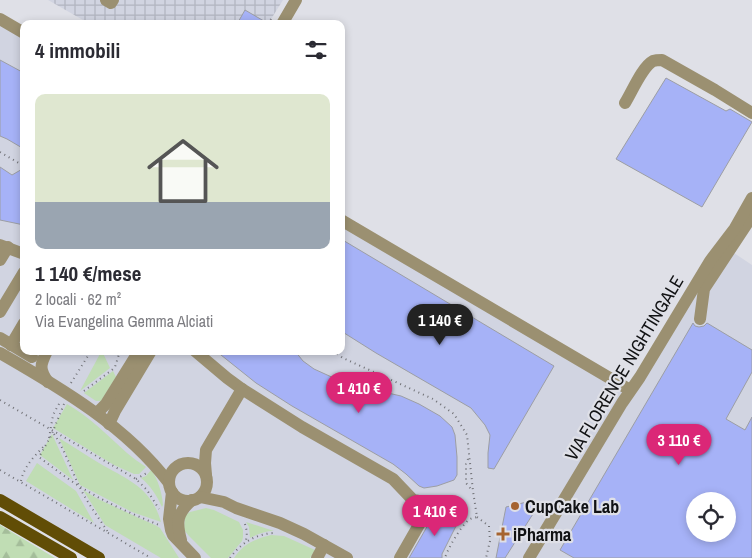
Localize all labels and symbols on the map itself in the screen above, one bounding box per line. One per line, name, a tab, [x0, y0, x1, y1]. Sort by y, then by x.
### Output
street label: VIA FLORENCE NIGHTINGALE	[559, 271, 689, 465]
pin: 1 140 €	[394, 304, 486, 346]
pin: 1 410 €	[313, 372, 405, 414]
pin: 3 110 €	[633, 424, 725, 466]
pin: 1 410 €	[389, 494, 481, 537]
place label: CupCake Lab	[525, 494, 619, 519]
marker: CupCake Lab	[509, 500, 521, 512]
place label: iPharma	[513, 522, 572, 547]
marker: iPharma	[497, 528, 509, 540]

